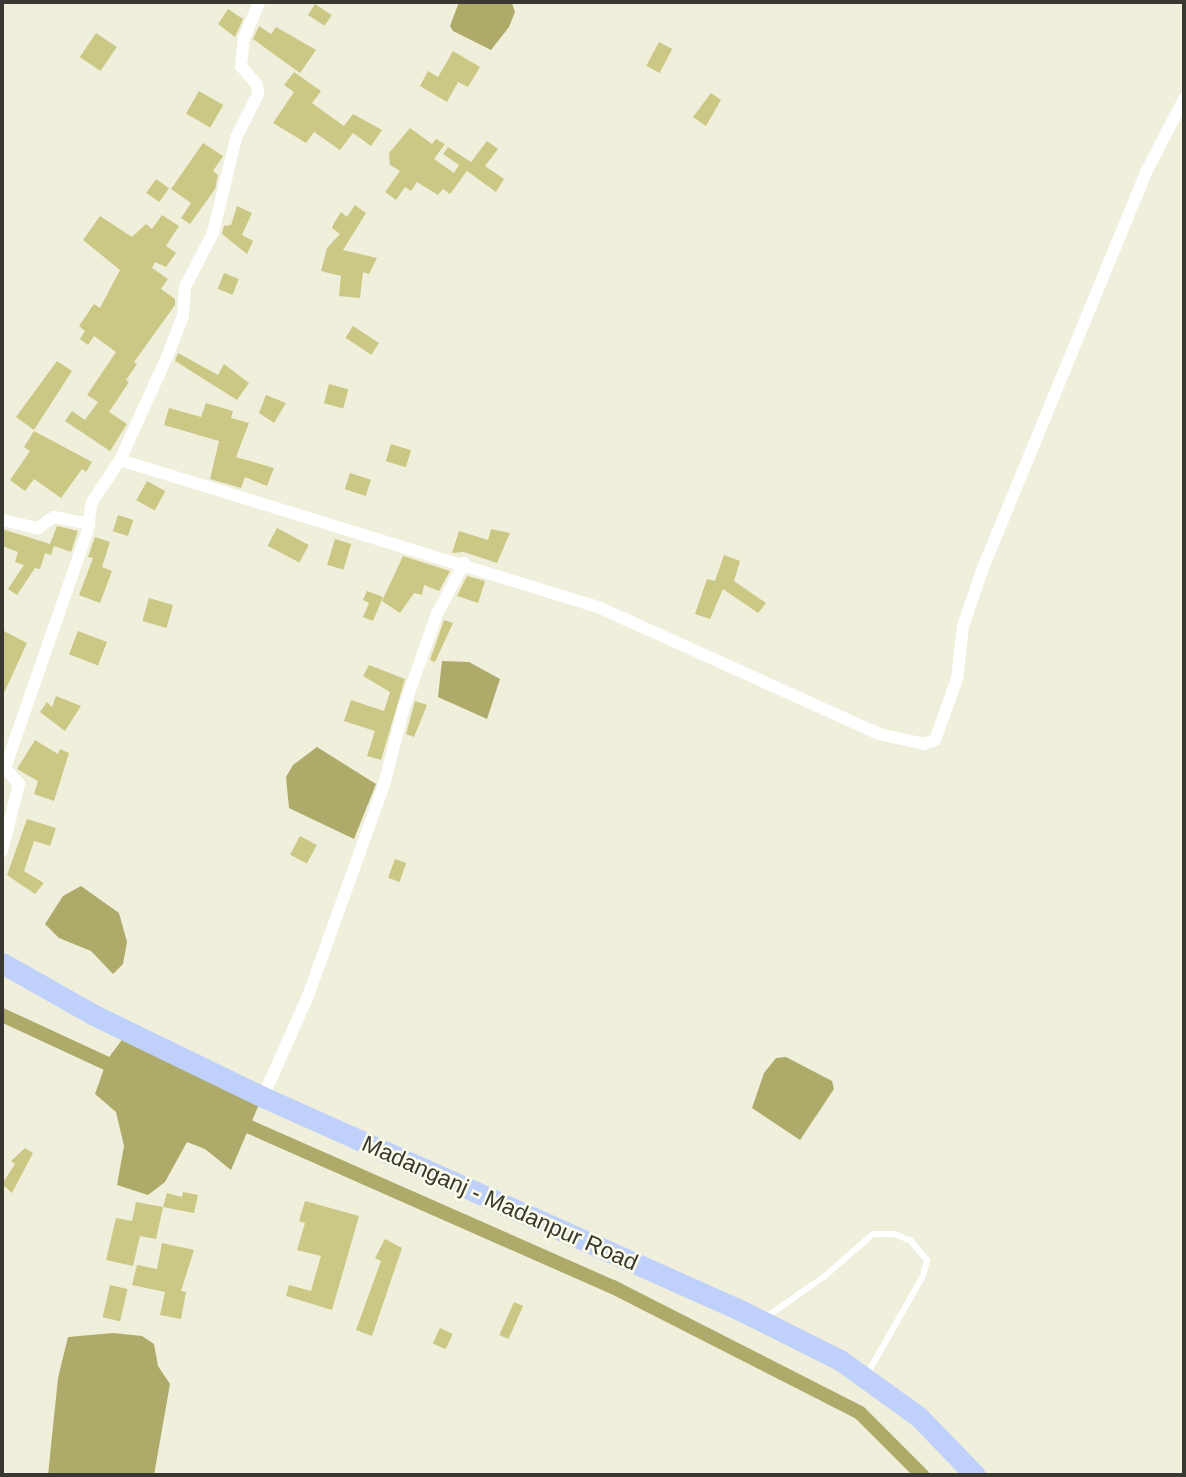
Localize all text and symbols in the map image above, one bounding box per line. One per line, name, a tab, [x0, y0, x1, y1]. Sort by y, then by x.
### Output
street label: Madanganj - Madanpur Road	[358, 1130, 642, 1276]

